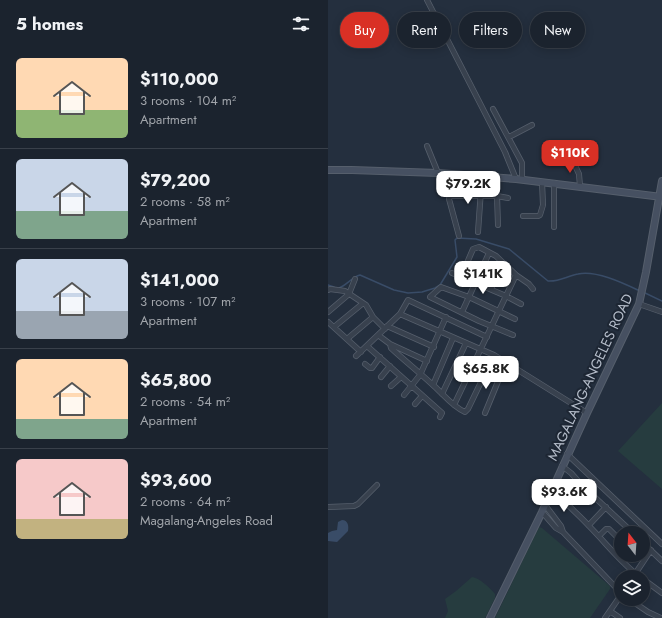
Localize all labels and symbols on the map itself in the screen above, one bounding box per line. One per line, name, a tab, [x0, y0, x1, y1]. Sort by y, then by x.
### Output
pin: $110K	[542, 140, 598, 174]
pin: $79.2K	[435, 171, 501, 205]
pin: $141K	[455, 261, 511, 295]
street label: MAGALANG-ANGELES ROAD	[542, 290, 638, 464]
pin: $65.8K	[453, 356, 519, 390]
pin: $93.6K	[531, 479, 597, 513]
north arrow	[614, 526, 650, 562]

